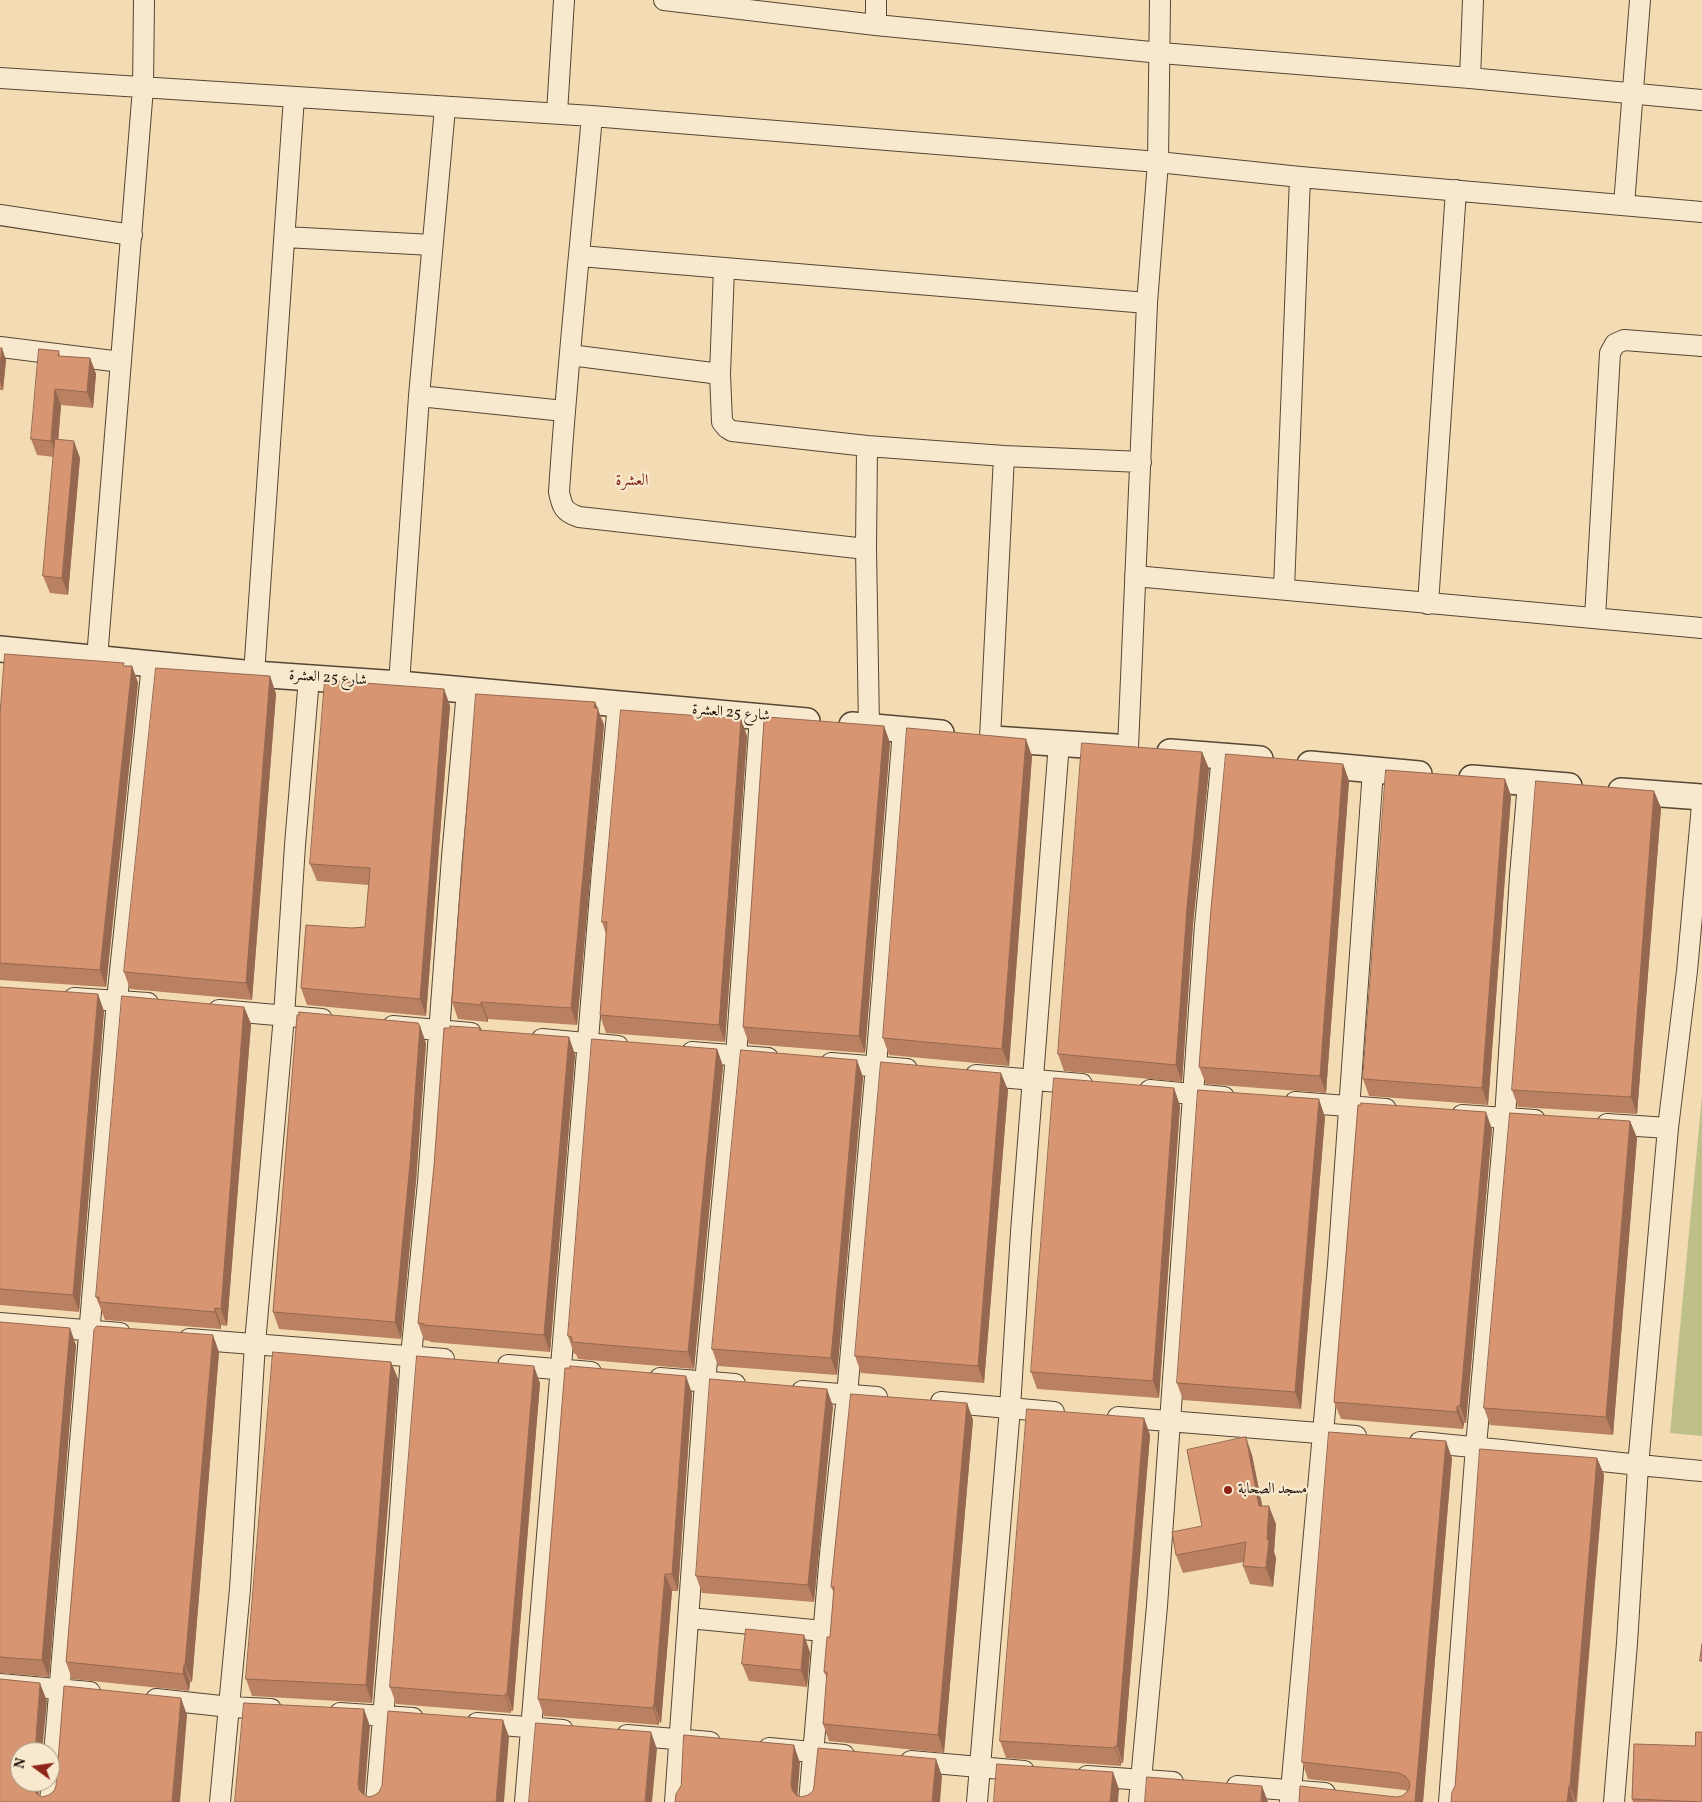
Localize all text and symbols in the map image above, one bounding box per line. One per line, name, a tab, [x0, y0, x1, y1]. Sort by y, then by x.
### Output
district label: العشرة	[616, 472, 648, 492]
street label: شارع 25 العشرة	[288, 667, 368, 691]
street label: شارع 25 العشرة	[691, 702, 771, 726]
place label: مسجد الصحابة	[1238, 1481, 1307, 1499]
marker: مسجد الصحابة	[1222, 1484, 1234, 1496]
north arrow	[10, 1742, 60, 1792]
text: N	[10, 1756, 31, 1771]

